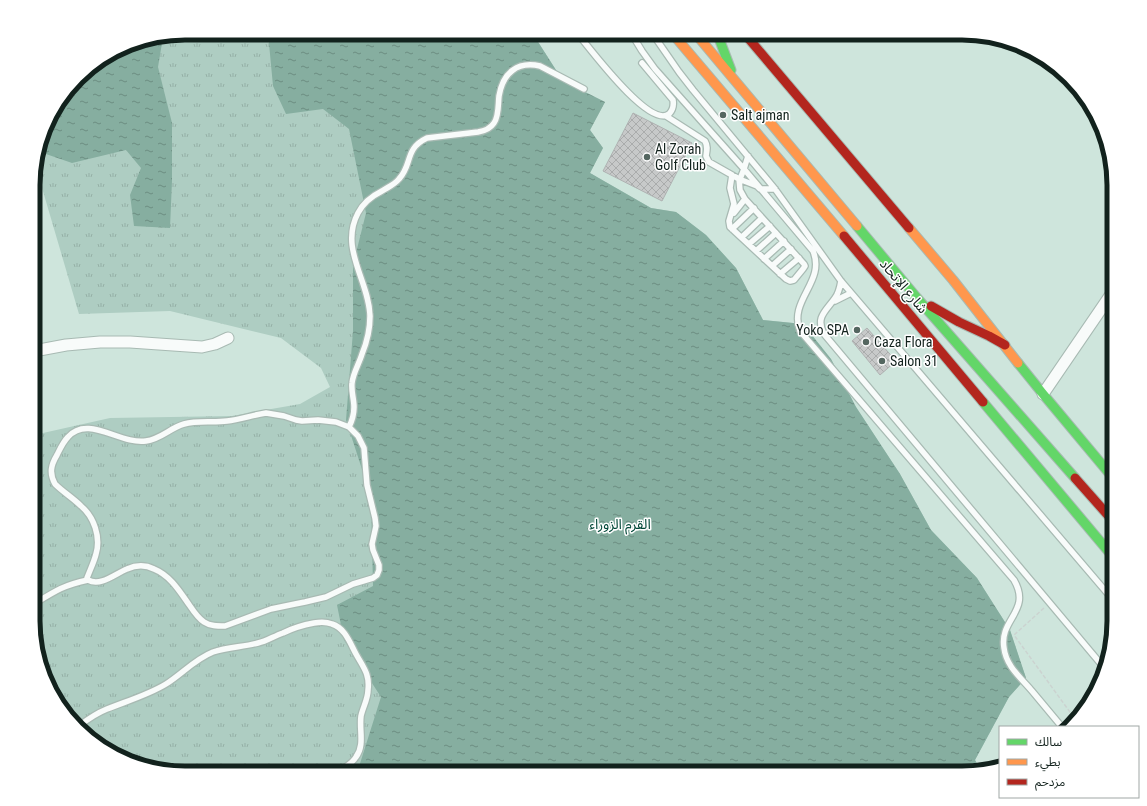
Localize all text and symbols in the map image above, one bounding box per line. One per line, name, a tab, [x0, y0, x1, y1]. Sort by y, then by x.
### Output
place label: Salt ajman	[731, 107, 789, 123]
marker: Salt ajman	[718, 110, 728, 120]
place label: Al Zorah Golf Club	[655, 141, 706, 173]
marker: Al Zorah Golf Club	[642, 152, 652, 162]
street label: شارع الإتحاد	[874, 256, 931, 318]
place label: Yoko SPA	[796, 322, 849, 338]
marker: Yoko SPA	[852, 325, 862, 335]
place label: Caza Flora	[874, 334, 932, 350]
marker: Caza Flora	[861, 337, 871, 347]
place label: Salon 31	[890, 353, 938, 369]
marker: Salon 31	[877, 356, 887, 366]
park label: القرم الزوراء	[589, 516, 651, 535]
legend	[999, 726, 1139, 798]
text: سالك	[1035, 735, 1062, 749]
text: بطيء	[1035, 755, 1061, 772]
text: مزدحم	[1035, 775, 1065, 791]

